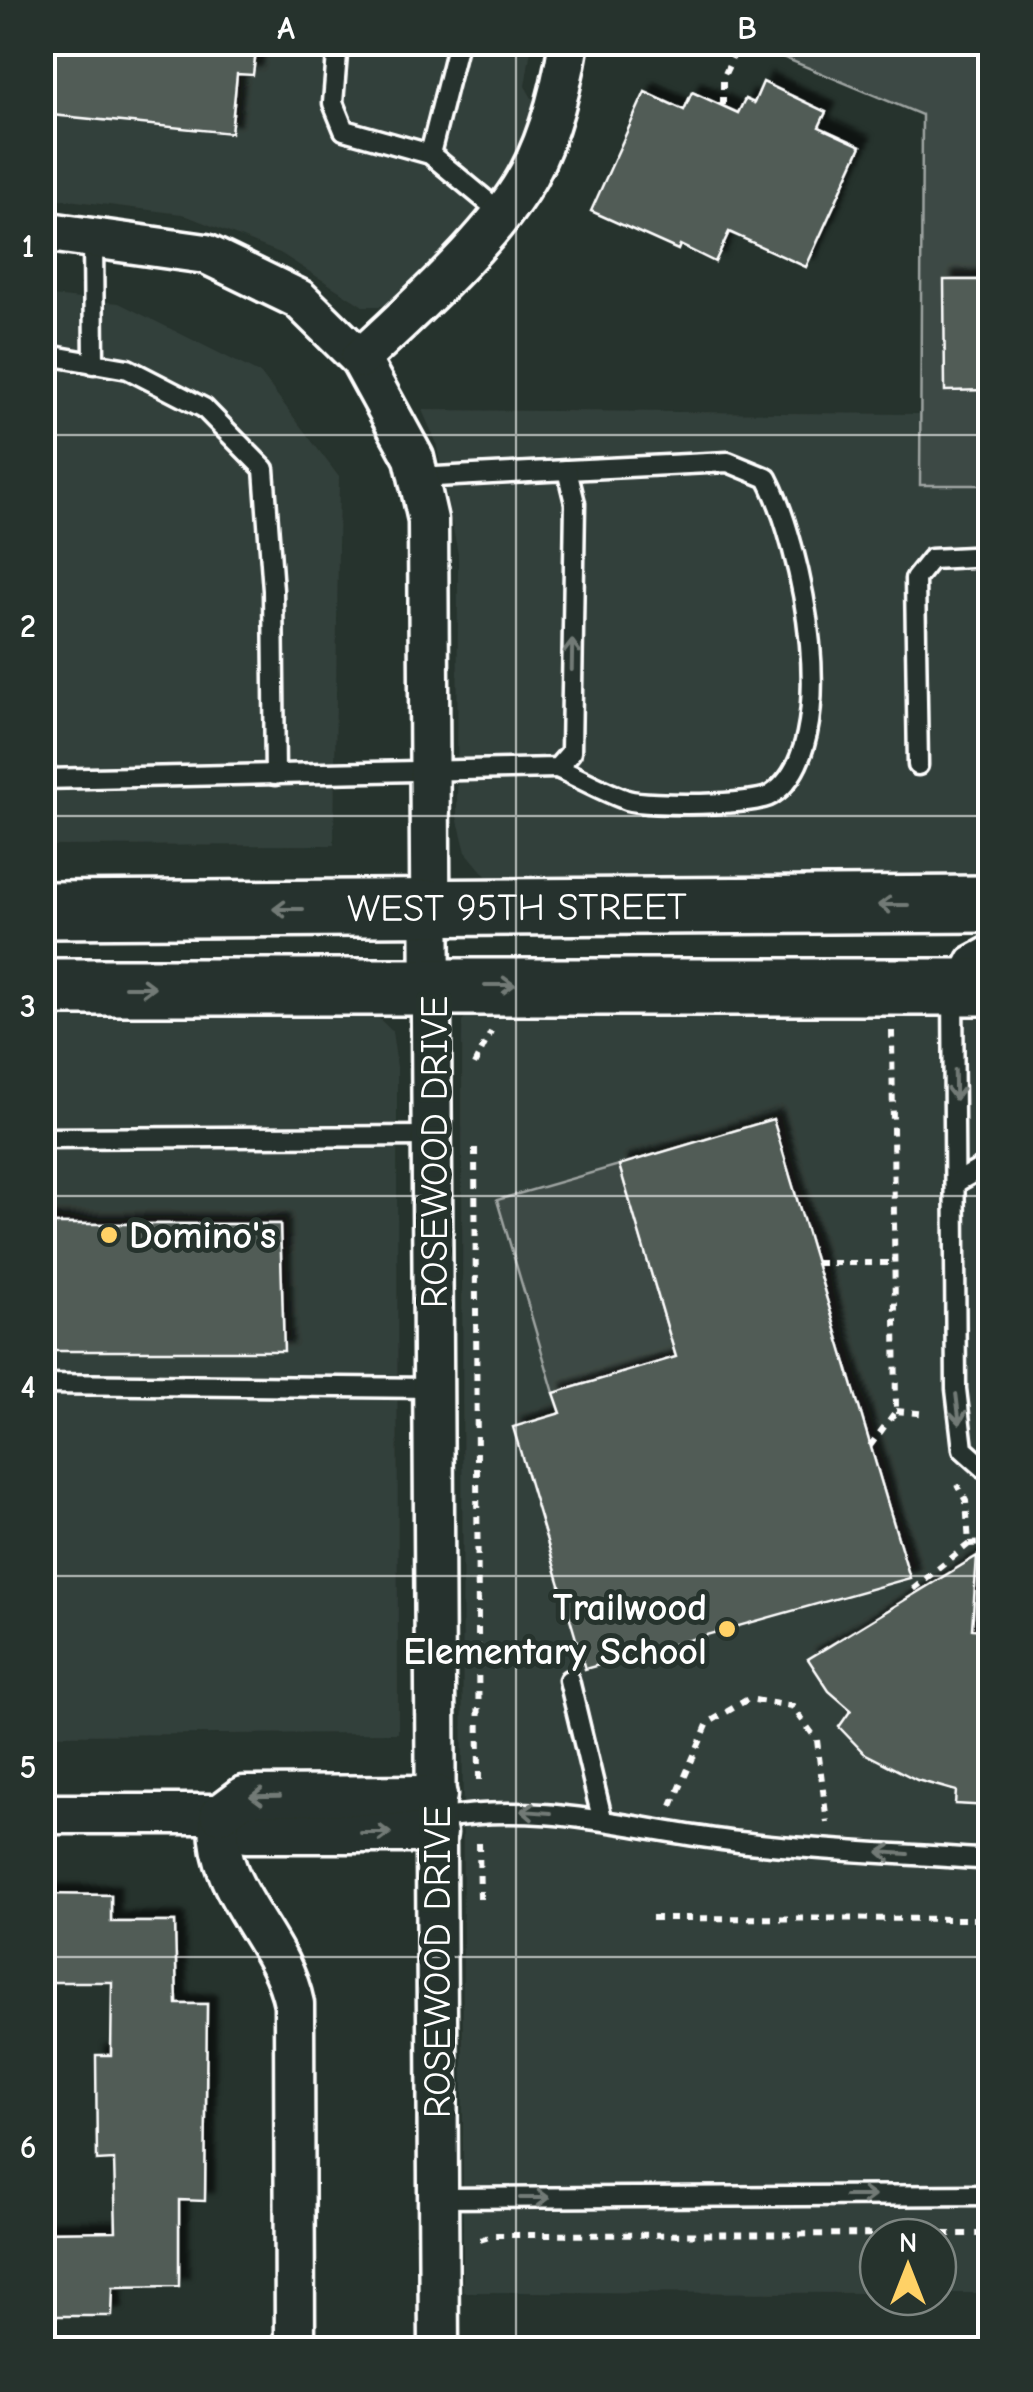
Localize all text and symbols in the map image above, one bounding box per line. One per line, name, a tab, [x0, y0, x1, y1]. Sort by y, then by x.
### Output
text: A	[277, 10, 295, 47]
text: B	[737, 10, 757, 47]
text: 1	[22, 228, 34, 265]
text: 2	[20, 608, 36, 645]
one-way arrow	[563, 639, 582, 671]
street label: WEST 95TH STREET	[347, 885, 687, 931]
one-way arrow	[878, 895, 910, 914]
one-way arrow	[273, 900, 306, 918]
one-way arrow	[483, 975, 515, 994]
one-way arrow	[123, 977, 155, 996]
text: 3	[20, 988, 36, 1025]
street label: ROSEWOOD DRIVE	[413, 996, 457, 1308]
one-way arrow	[946, 1068, 965, 1100]
place label: Domino's	[129, 1214, 276, 1258]
marker: Domino's	[98, 1224, 120, 1246]
text: 4	[20, 1369, 36, 1406]
one-way arrow	[950, 1393, 968, 1425]
place label: Trailwood Elementary School	[403, 1586, 707, 1674]
marker: Trailwood Elementary School	[716, 1618, 738, 1640]
text: 5	[20, 1749, 37, 1786]
one-way arrow	[249, 1786, 281, 1805]
one-way arrow	[521, 1802, 553, 1821]
street label: ROSEWOOD DRIVE	[416, 1806, 460, 2118]
one-way arrow	[358, 1824, 391, 1842]
one-way arrow	[878, 1844, 910, 1863]
text: 6	[20, 2129, 36, 2166]
one-way arrow	[844, 2186, 876, 2206]
one-way arrow	[518, 2188, 551, 2208]
north arrow	[858, 2217, 958, 2317]
text: N	[899, 2227, 917, 2259]

